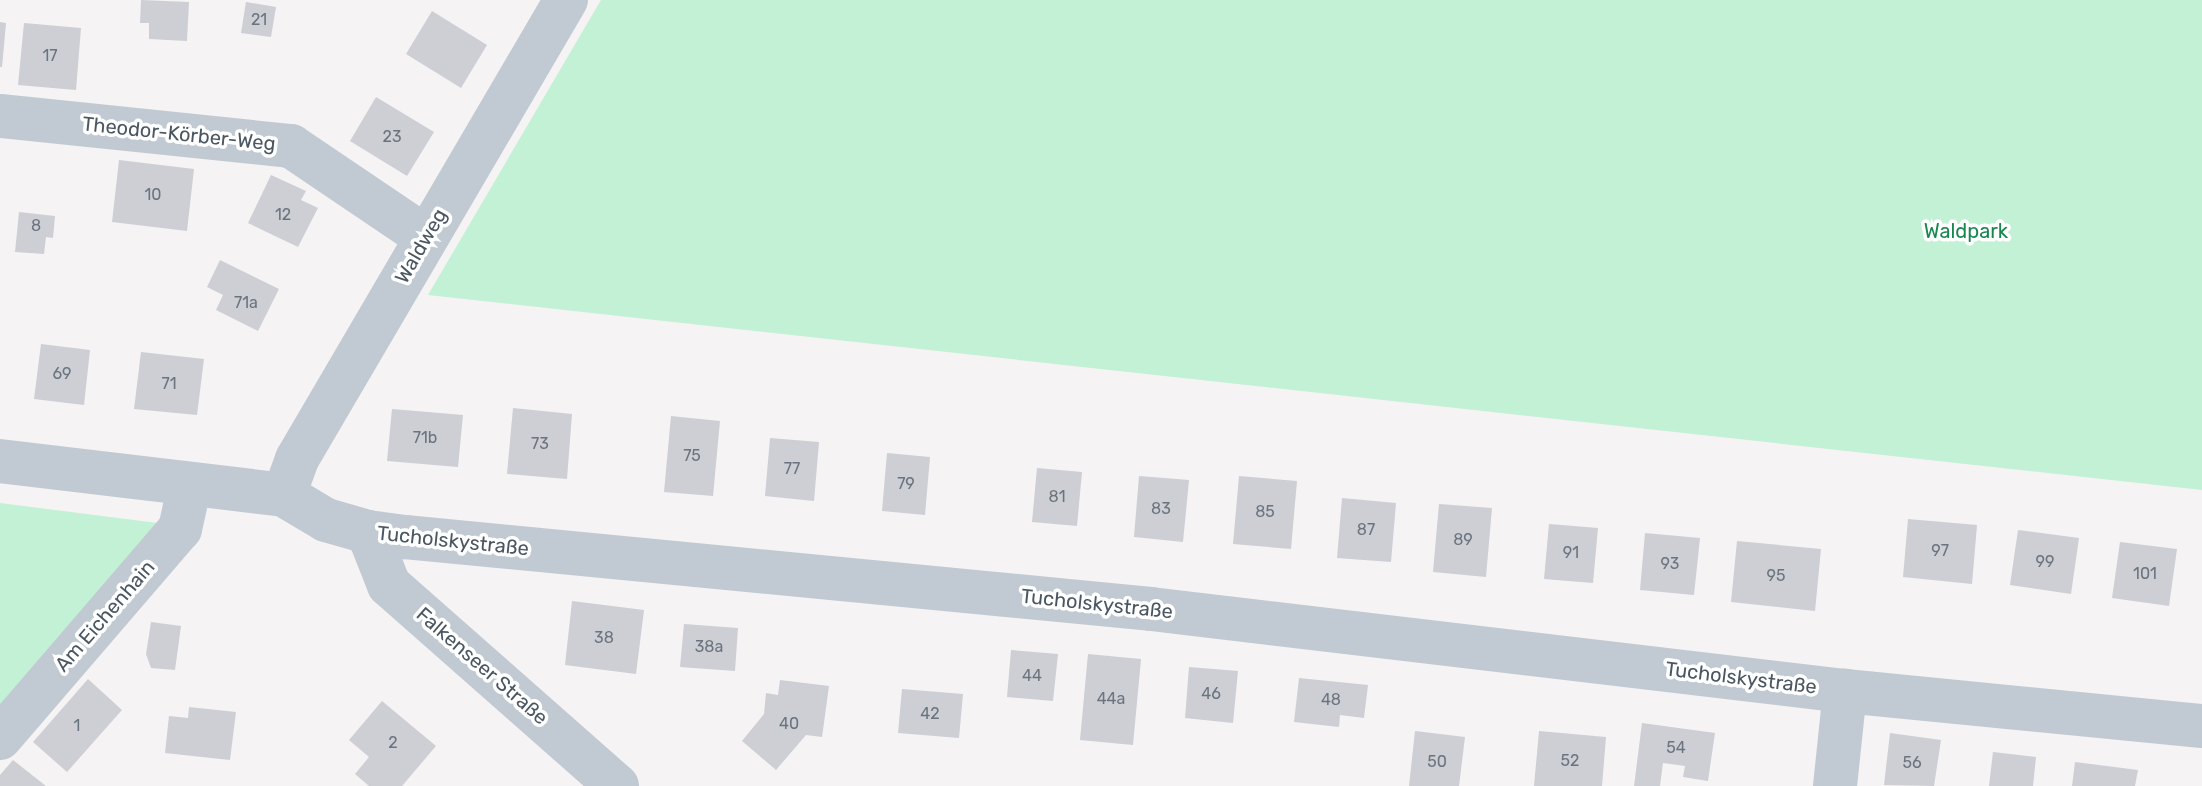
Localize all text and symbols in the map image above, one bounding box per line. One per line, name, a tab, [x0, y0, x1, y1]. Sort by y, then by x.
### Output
house number: 21	[251, 10, 267, 30]
house number: 17	[42, 46, 58, 66]
street label: Theodor-Körber-Weg	[81, 112, 277, 156]
house number: 23	[382, 127, 402, 147]
house number: 10	[144, 185, 162, 205]
street label: Waldweg	[390, 204, 452, 288]
house number: 12	[275, 205, 291, 225]
house number: 8	[31, 216, 41, 236]
park label: Waldpark	[1924, 219, 2008, 243]
house number: 71a	[234, 293, 258, 313]
house number: 69	[52, 364, 72, 384]
house number: 71	[161, 374, 177, 394]
house number: 71b	[413, 428, 437, 448]
house number: 73	[531, 434, 549, 454]
house number: 75	[683, 446, 701, 466]
house number: 77	[784, 459, 800, 479]
house number: 79	[897, 474, 915, 494]
house number: 81	[1048, 487, 1066, 507]
house number: 83	[1151, 499, 1171, 519]
house number: 85	[1255, 502, 1275, 522]
house number: 87	[1357, 520, 1375, 540]
street label: Tucholskystraße	[376, 521, 530, 561]
house number: 89	[1453, 530, 1473, 550]
house number: 97	[1931, 541, 1949, 561]
house number: 91	[1563, 543, 1579, 563]
house number: 99	[2036, 552, 2054, 572]
house number: 93	[1661, 554, 1679, 574]
street label: Am Eichenhain	[50, 555, 160, 677]
house number: 101	[2133, 564, 2157, 584]
house number: 95	[1767, 566, 1785, 586]
street label: Tucholskystraße	[1020, 584, 1174, 624]
street label: Falkenseer Straße	[411, 602, 553, 730]
house number: 38	[594, 628, 614, 648]
house number: 38a	[695, 637, 723, 657]
street label: Tucholskystraße	[1664, 657, 1818, 699]
house number: 44	[1022, 666, 1042, 686]
house number: 46	[1201, 684, 1221, 704]
house number: 44a	[1097, 689, 1125, 709]
house number: 48	[1321, 690, 1341, 710]
house number: 42	[920, 704, 940, 724]
house number: 40	[779, 714, 799, 734]
house number: 1	[74, 716, 80, 736]
house number: 2	[388, 733, 398, 753]
house number: 54	[1666, 738, 1686, 758]
house number: 52	[1561, 751, 1579, 771]
house number: 50	[1427, 752, 1447, 772]
house number: 56	[1902, 753, 1922, 773]

